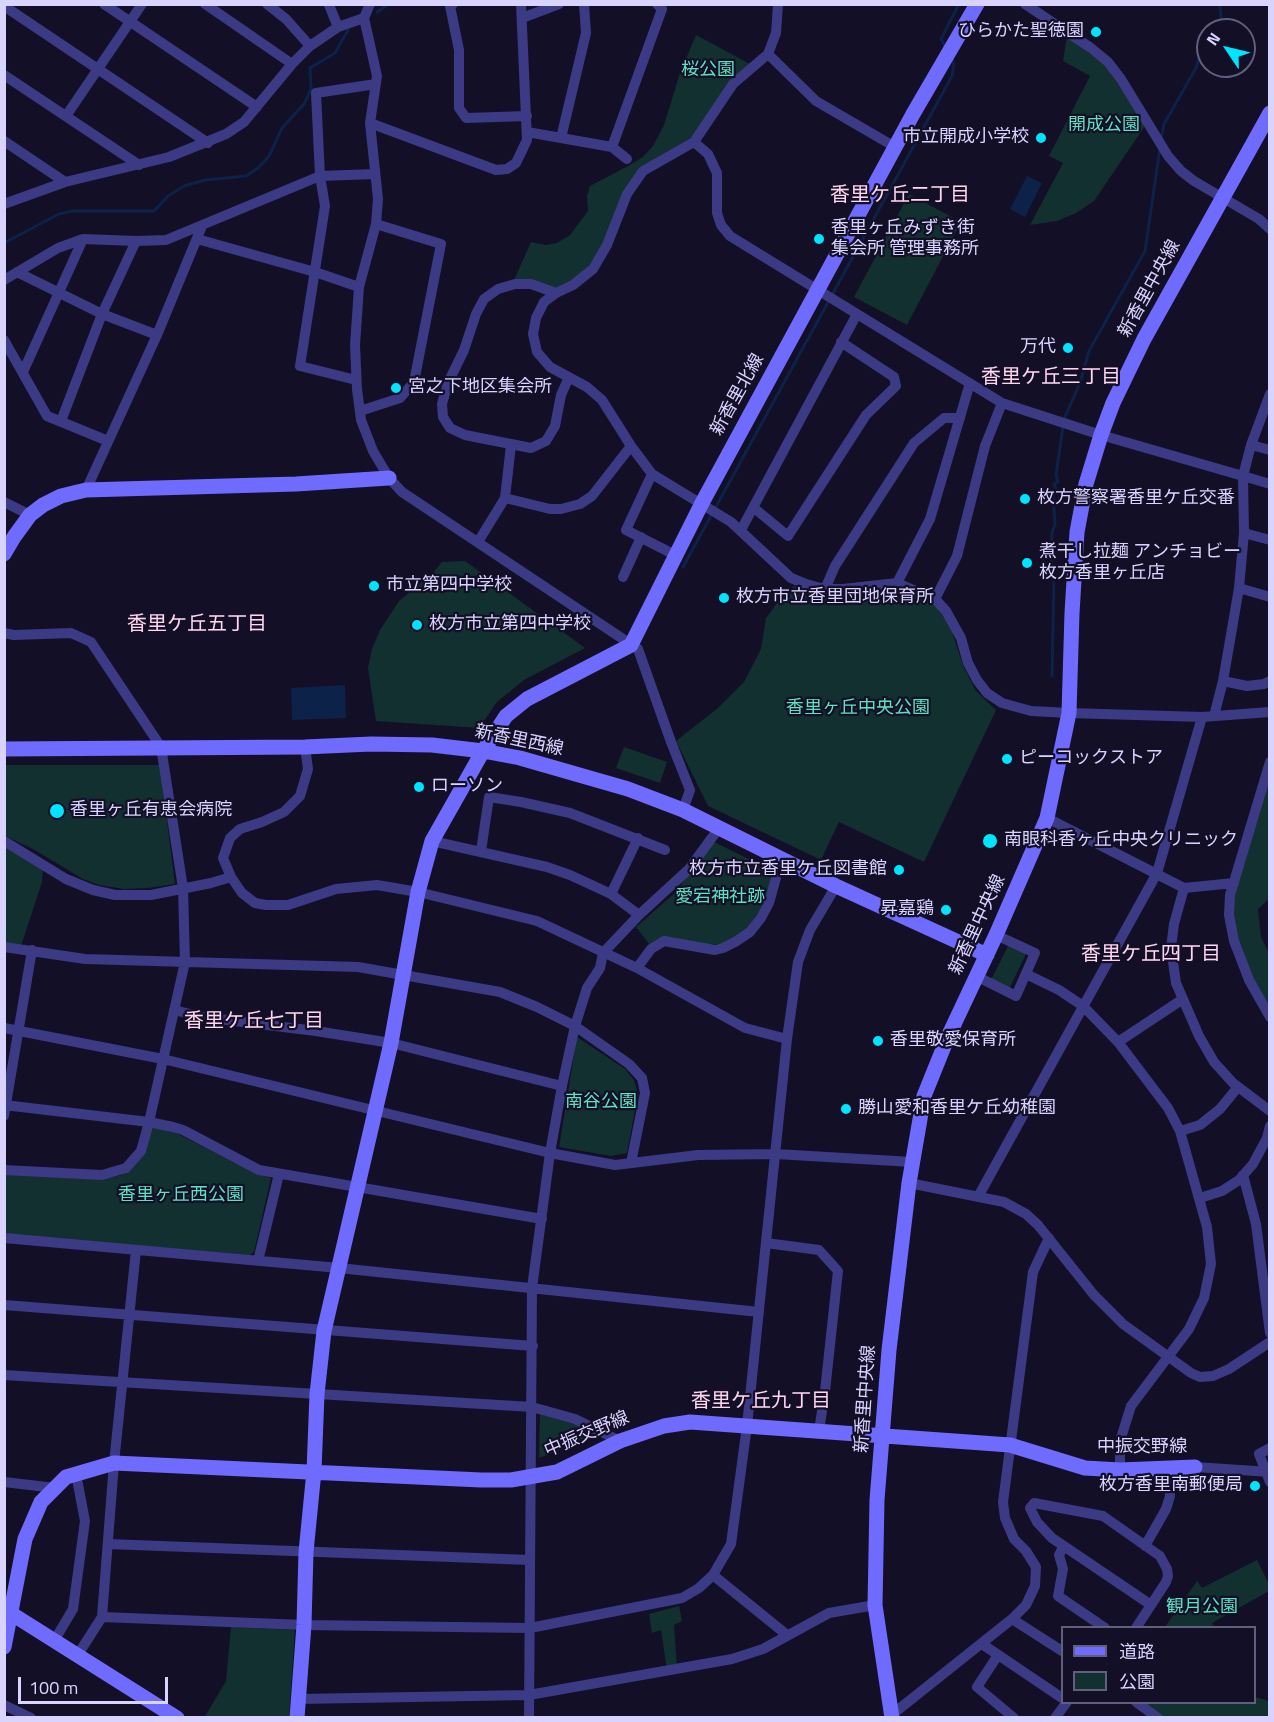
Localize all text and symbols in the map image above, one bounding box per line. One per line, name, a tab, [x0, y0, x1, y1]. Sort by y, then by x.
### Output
north arrow	[1196, 18, 1256, 78]
place label: ひらかた聖徳園	[958, 21, 1084, 43]
marker: ひらかた聖徳園	[1089, 25, 1103, 39]
text: N	[1200, 27, 1226, 50]
park label: 桜公園	[681, 60, 735, 82]
park label: 開成公園	[1068, 115, 1140, 137]
place label: 市立開成小学校	[903, 127, 1029, 149]
marker: 市立開成小学校	[1034, 131, 1048, 145]
district label: 香里ケ丘二丁目	[830, 184, 970, 208]
place label: 香里ヶ丘みずき街 集会所 管理事務所	[831, 218, 979, 260]
marker: 香里ヶ丘みずき街 集会所 管理事務所	[812, 232, 826, 246]
street label: 新香里中央線	[1114, 237, 1186, 341]
place label: 万代	[1020, 337, 1056, 359]
marker: 万代	[1061, 341, 1075, 355]
street label: 新香里北線	[707, 350, 769, 440]
district label: 香里ケ丘三丁目	[981, 366, 1121, 390]
place label: 宮之下地区集会所	[408, 377, 552, 399]
marker: 宮之下地区集会所	[389, 381, 403, 395]
place label: 枚方警察署香里ケ丘交番	[1037, 488, 1235, 510]
marker: 枚方警察署香里ケ丘交番	[1018, 492, 1032, 506]
place label: 煮干し拉麺 アンチョビー 枚方香里ヶ丘店	[1039, 542, 1241, 584]
marker: 煮干し拉麺 アンチョビー 枚方香里ヶ丘店	[1020, 556, 1034, 570]
place label: 市立第四中学校	[386, 575, 512, 597]
marker: 市立第四中学校	[367, 579, 381, 593]
place label: 枚方市立香里団地保育所	[736, 587, 934, 609]
marker: 枚方市立香里団地保育所	[717, 591, 731, 605]
district label: 香里ケ丘五丁目	[127, 613, 267, 637]
place label: 枚方市立第四中学校	[429, 614, 591, 636]
marker: 枚方市立第四中学校	[410, 618, 424, 632]
park label: 香里ヶ丘中央公園	[786, 698, 930, 720]
street label: 新香里西線	[473, 721, 565, 761]
place label: ピーコックストア	[1019, 748, 1163, 770]
marker: ピーコックストア	[1000, 752, 1014, 766]
place label: ローソン	[431, 776, 503, 798]
marker: ローソン	[412, 780, 426, 794]
place label: 香里ヶ丘有恵会病院	[70, 800, 232, 822]
marker: 香里ヶ丘有恵会病院	[48, 802, 66, 820]
place label: 南眼科香ヶ丘中央クリニック	[1004, 830, 1238, 852]
marker: 南眼科香ヶ丘中央クリニック	[981, 832, 999, 850]
place label: 枚方市立香里ケ丘図書館	[689, 859, 887, 881]
marker: 枚方市立香里ケ丘図書館	[892, 863, 906, 877]
street label: 新香里中央線	[945, 871, 1011, 979]
park label: 愛宕神社跡	[675, 887, 765, 909]
place label: 昇嘉鶏	[880, 899, 934, 921]
marker: 昇嘉鶏	[939, 903, 953, 917]
district label: 香里ケ丘四丁目	[1081, 943, 1221, 967]
district label: 香里ケ丘七丁目	[184, 1010, 324, 1034]
place label: 香里敬愛保育所	[890, 1030, 1016, 1052]
marker: 香里敬愛保育所	[871, 1034, 885, 1048]
park label: 南谷公園	[565, 1092, 637, 1114]
place label: 勝山愛和香里ケ丘幼稚園	[858, 1098, 1056, 1120]
marker: 勝山愛和香里ケ丘幼稚園	[839, 1102, 853, 1116]
park label: 香里ヶ丘西公園	[118, 1185, 244, 1207]
street label: 新香里中央線	[851, 1344, 881, 1454]
district label: 香里ケ丘九丁目	[691, 1390, 831, 1414]
street label: 中振交野線	[541, 1407, 633, 1463]
street label: 中振交野線	[1097, 1437, 1187, 1459]
place label: 枚方香里南郵便局	[1099, 1475, 1243, 1497]
marker: 枚方香里南郵便局	[1248, 1479, 1262, 1493]
park label: 観月公園	[1166, 1597, 1238, 1619]
legend	[1061, 1626, 1256, 1704]
text: 道路	[1119, 1638, 1155, 1665]
scale bar	[21, 1665, 171, 1703]
text: 公園	[1119, 1668, 1155, 1695]
text: 100 m	[29, 1674, 78, 1701]

